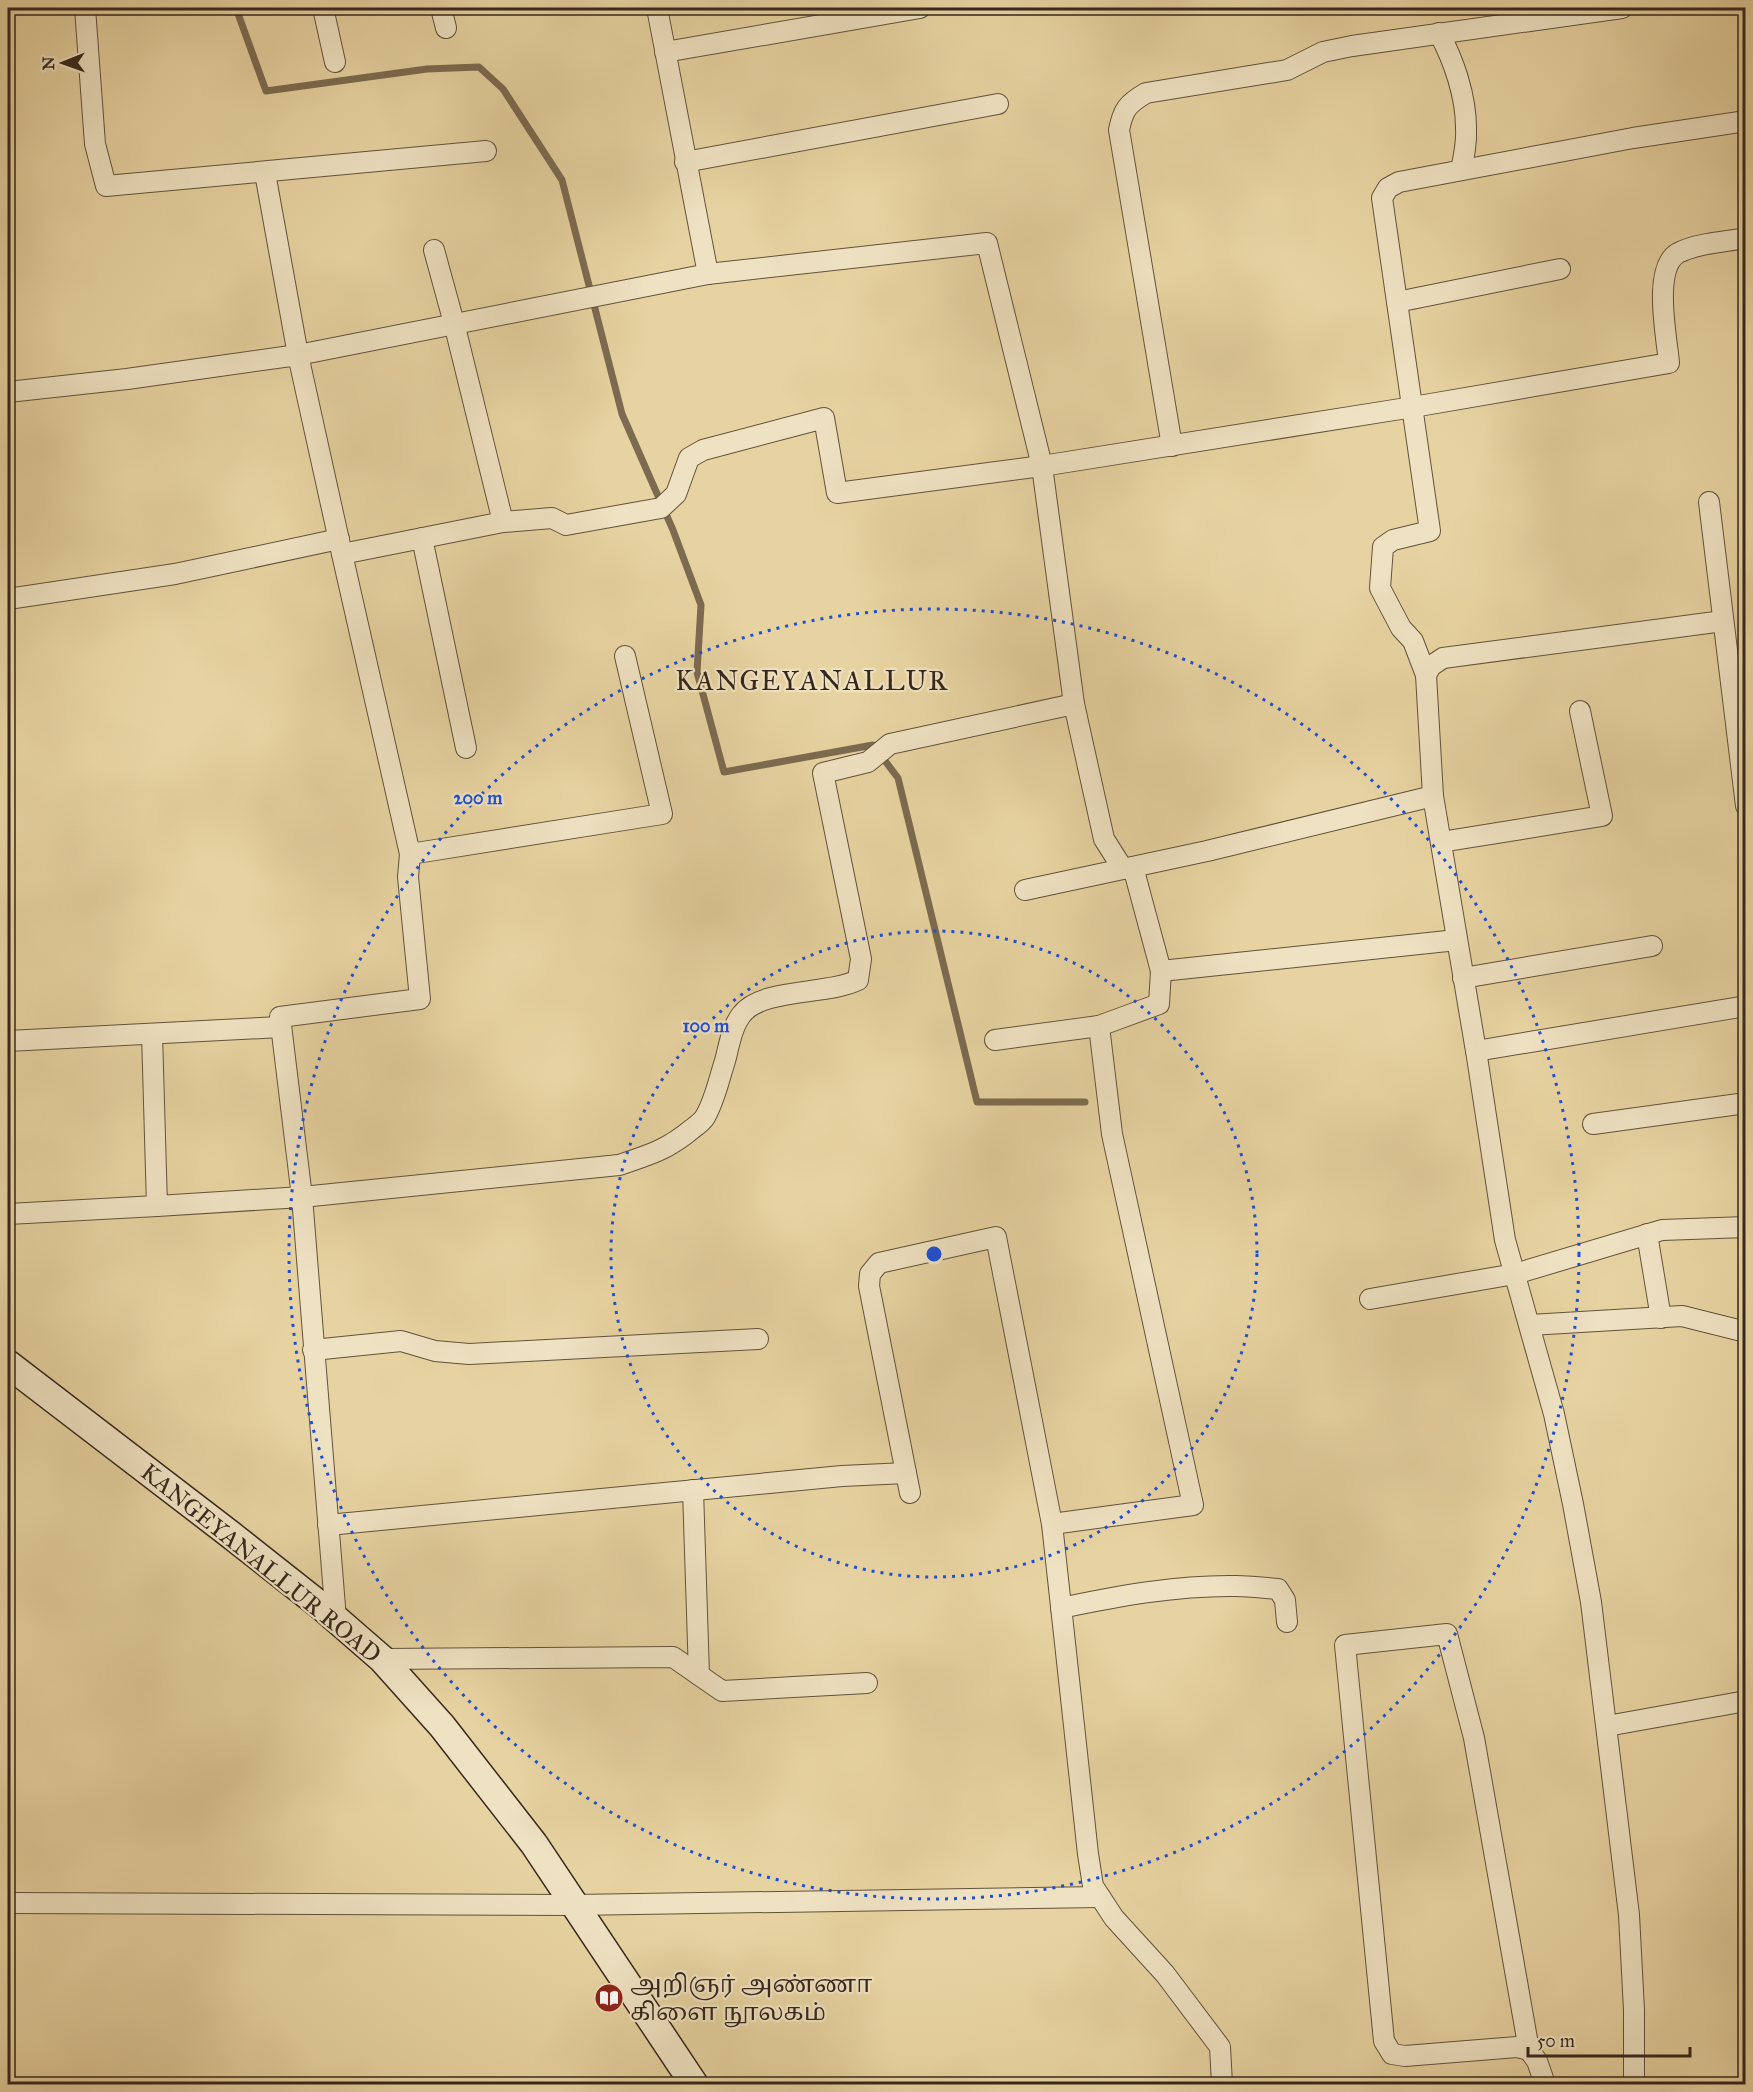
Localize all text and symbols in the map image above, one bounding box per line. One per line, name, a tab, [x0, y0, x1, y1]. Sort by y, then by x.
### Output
north arrow	[33, 33, 93, 93]
text: N	[39, 56, 58, 70]
district label: KANGEYANALLUR	[675, 664, 949, 697]
text: 200 m	[454, 787, 503, 809]
text: 100 m	[683, 1015, 730, 1037]
centre of rings	[924, 1244, 944, 1264]
street label: KANGEYANALLUR ROAD	[135, 1457, 387, 1669]
place label: அறிஞர் அண்ணா கிளை நூலகம்	[630, 1969, 873, 2028]
library icon: அறிஞர் அண்ணா கிளை நூலகம்	[593, 1982, 625, 2014]
scale bar	[1528, 2020, 1690, 2058]
text: 50 m	[1537, 2030, 1575, 2052]

